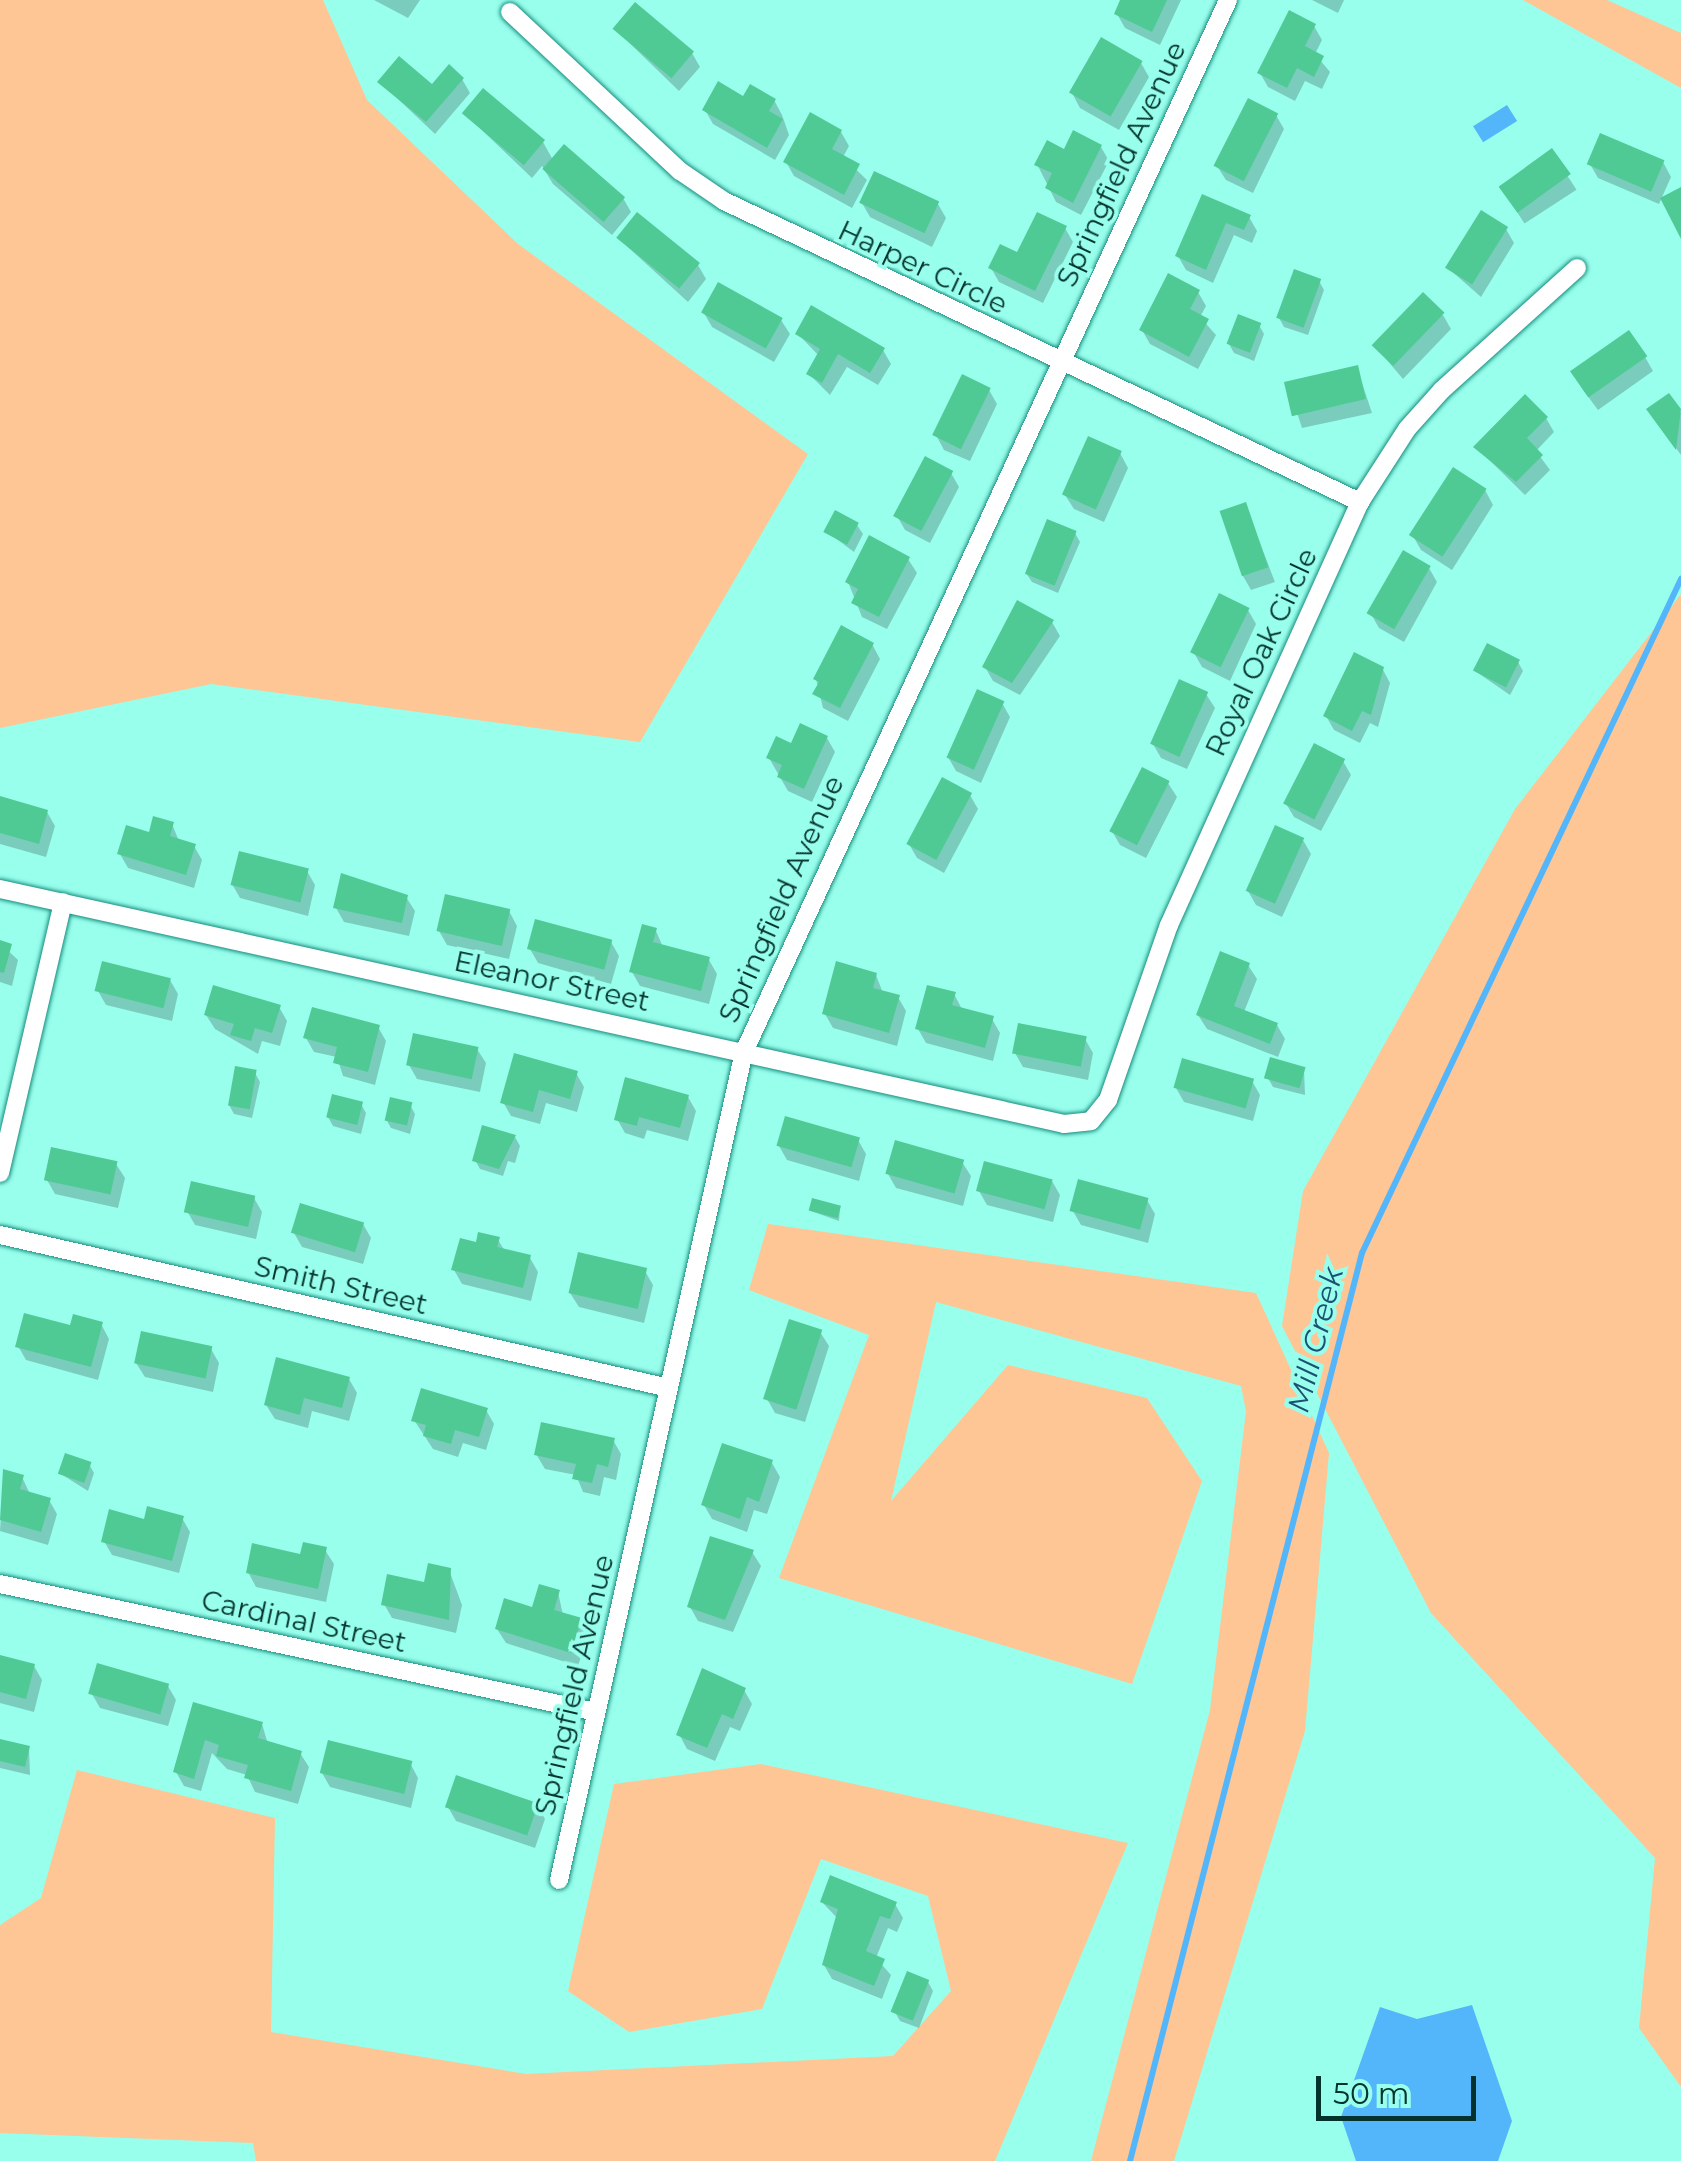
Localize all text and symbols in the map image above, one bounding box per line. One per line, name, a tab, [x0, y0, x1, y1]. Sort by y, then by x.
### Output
street label: Springfield Avenue	[1049, 36, 1193, 292]
street label: Harper Circle	[833, 213, 1013, 321]
street label: Royal Oak Circle	[1198, 543, 1324, 761]
street label: Springfield Avenue	[711, 771, 851, 1027]
street label: Eleanor Street	[451, 944, 653, 1018]
street label: Smith Street	[251, 1249, 431, 1321]
water label: Mill Creek	[1281, 1264, 1351, 1416]
street label: Springfield Avenue	[528, 1551, 620, 1819]
street label: Cardinal Street	[199, 1583, 409, 1659]
scale bar	[1321, 2056, 1481, 2118]
text: 50 m	[1333, 2075, 1410, 2112]

